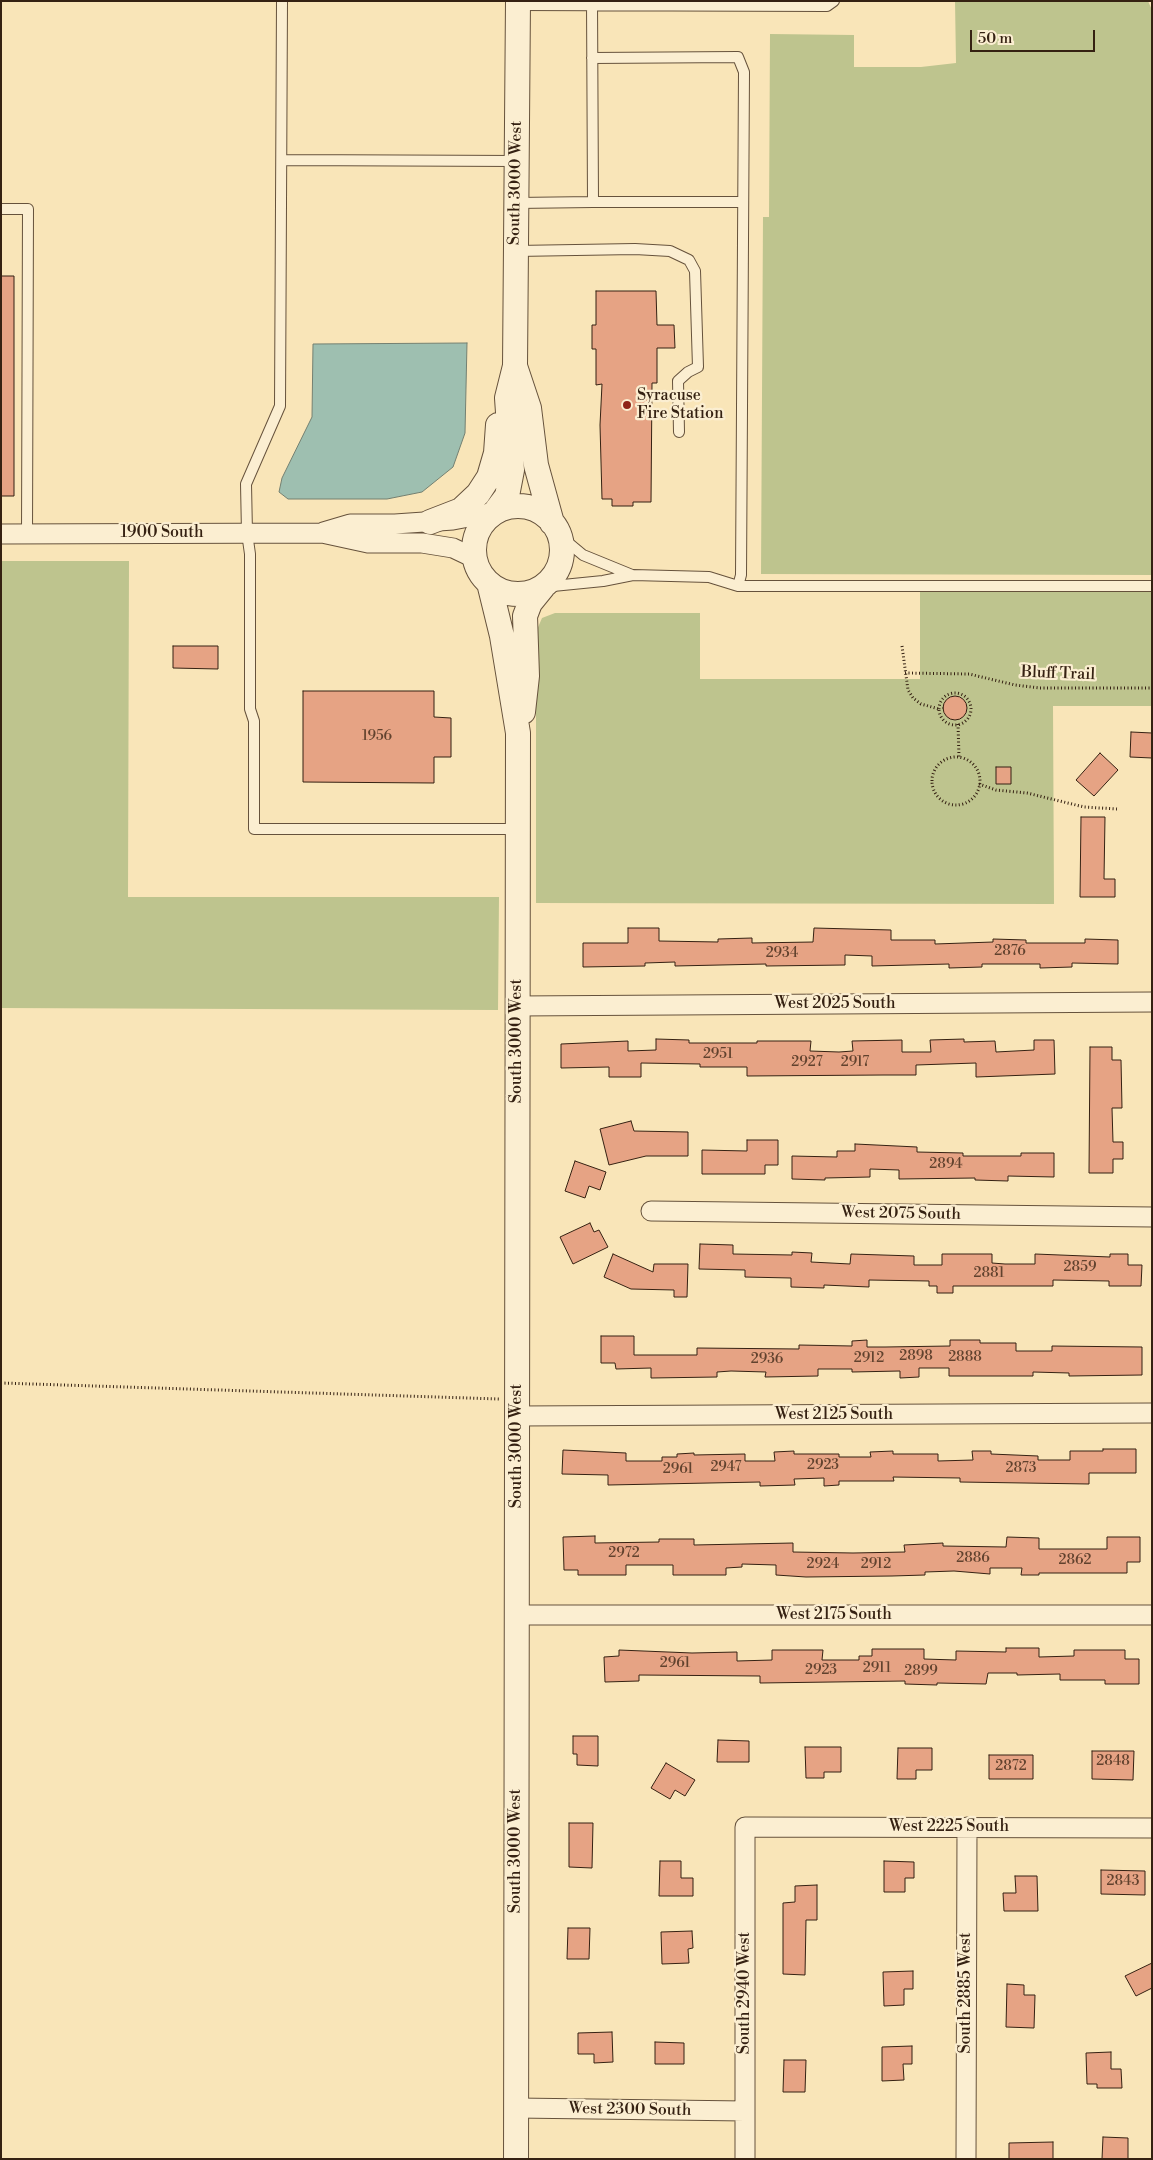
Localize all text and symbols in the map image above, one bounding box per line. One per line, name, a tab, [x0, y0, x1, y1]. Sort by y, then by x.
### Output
scale bar	[973, 20, 1098, 52]
text: 50 m	[978, 29, 1012, 48]
street label: South 3000 West	[505, 121, 527, 245]
place label: Syracuse Fire Station	[637, 386, 723, 424]
marker: Syracuse Fire Station	[621, 399, 633, 411]
street label: 1900 South	[120, 523, 204, 543]
street label: Bluff Trail	[1021, 663, 1095, 685]
house number: 1956	[362, 729, 392, 745]
house number: 2876	[994, 944, 1026, 960]
house number: 2934	[766, 946, 798, 962]
street label: South 3000 West	[507, 979, 527, 1103]
street label: West 2025 South	[774, 994, 896, 1014]
house number: 2951	[703, 1047, 733, 1063]
house number: 2927	[791, 1055, 823, 1071]
house number: 2917	[841, 1055, 869, 1071]
house number: 2894	[929, 1157, 963, 1173]
street label: West 2075 South	[841, 1203, 961, 1225]
house number: 2859	[1064, 1260, 1096, 1276]
house number: 2881	[974, 1266, 1004, 1282]
house number: 2898	[899, 1349, 933, 1365]
house number: 2888	[948, 1350, 982, 1366]
house number: 2912	[854, 1351, 884, 1367]
house number: 2936	[751, 1352, 783, 1368]
street label: South 3000 West	[507, 1384, 527, 1508]
street label: West 2125 South	[775, 1405, 893, 1425]
house number: 2923	[807, 1458, 839, 1474]
house number: 2947	[710, 1460, 742, 1476]
house number: 2873	[1005, 1461, 1037, 1477]
house number: 2961	[663, 1462, 693, 1478]
house number: 2972	[608, 1546, 640, 1562]
house number: 2886	[956, 1551, 990, 1567]
house number: 2862	[1058, 1553, 1092, 1569]
house number: 2924	[807, 1557, 839, 1573]
house number: 2912	[861, 1557, 891, 1573]
street label: West 2175 South	[776, 1605, 892, 1625]
house number: 2961	[660, 1656, 690, 1672]
house number: 2911	[863, 1661, 891, 1677]
house number: 2923	[805, 1663, 837, 1679]
house number: 2899	[904, 1664, 938, 1680]
house number: 2848	[1096, 1754, 1130, 1770]
house number: 2872	[995, 1759, 1027, 1775]
street label: South 3000 West	[506, 1789, 526, 1913]
street label: West 2225 South	[889, 1817, 1009, 1837]
house number: 2843	[1107, 1874, 1139, 1890]
street label: South 2940 West	[735, 1932, 755, 2054]
street label: South 2885 West	[956, 1932, 976, 2054]
street label: West 2300 South	[568, 2099, 692, 2121]

